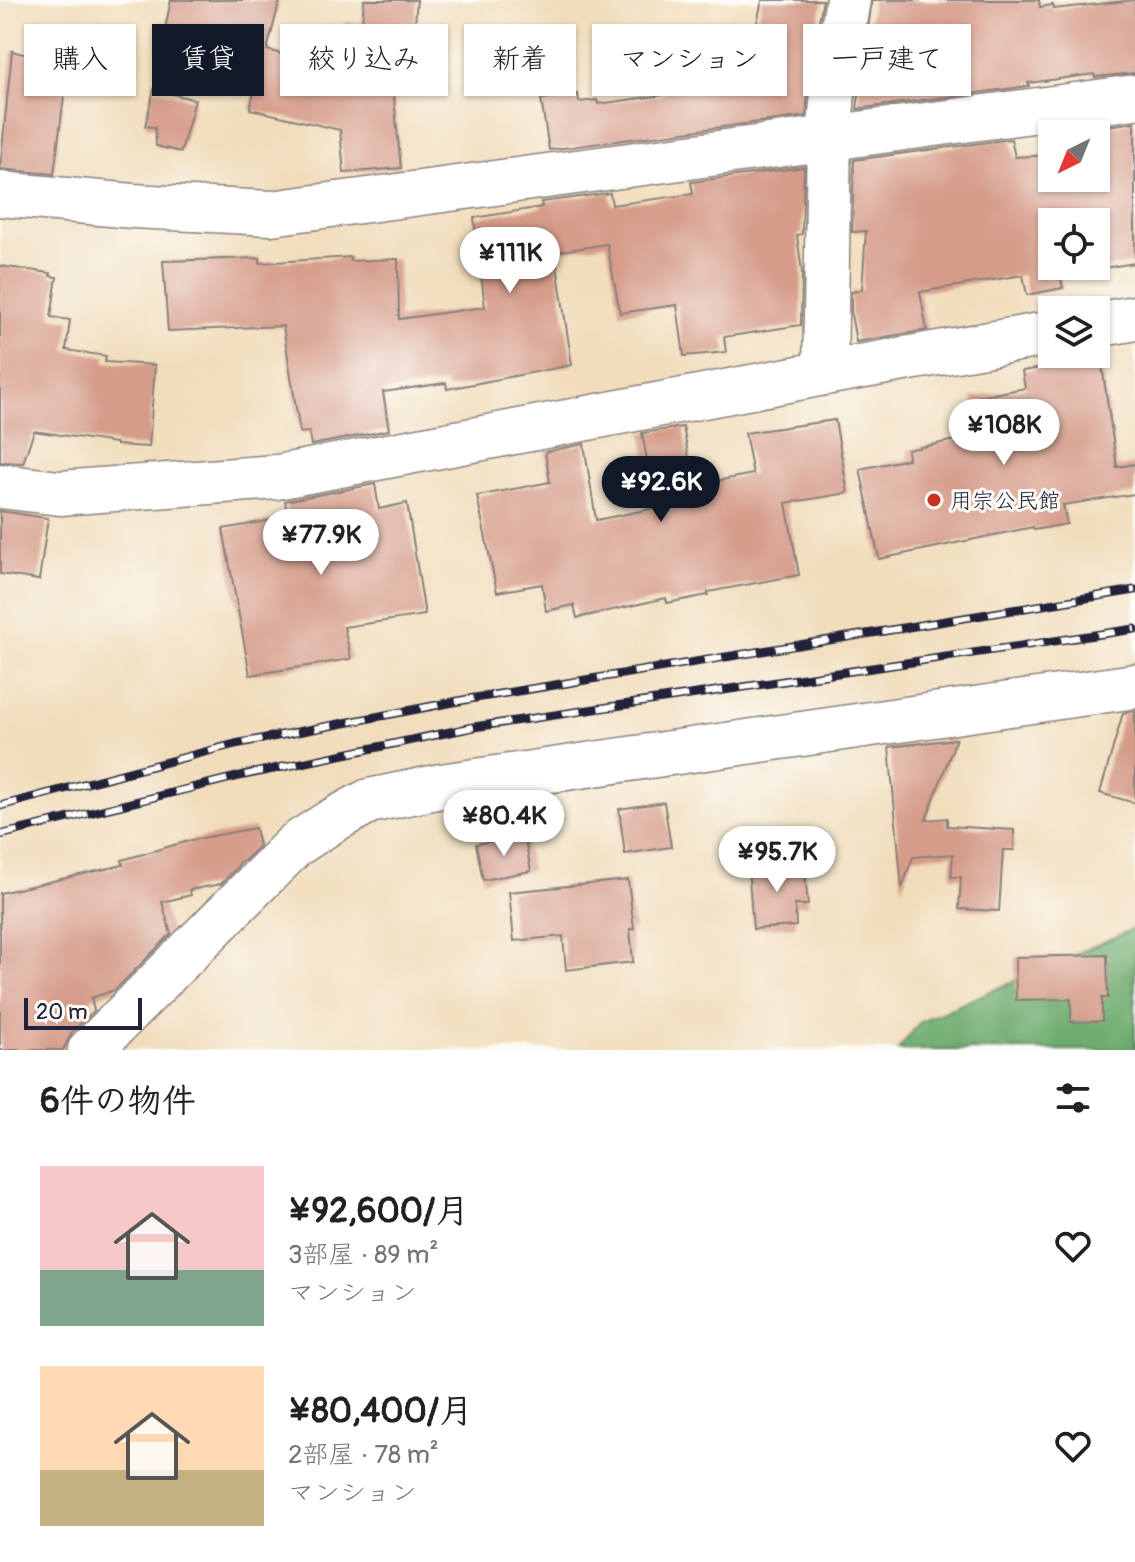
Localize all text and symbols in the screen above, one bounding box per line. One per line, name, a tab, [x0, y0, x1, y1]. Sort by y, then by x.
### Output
chip: 購入	[24, 24, 136, 96]
chip: 賃貸	[152, 24, 264, 96]
chip: 絞り込み	[280, 24, 448, 96]
chip: 新着	[464, 24, 576, 96]
chip: マンション	[592, 24, 787, 96]
chip: 一戸建て	[803, 24, 971, 96]
north arrow	[1038, 120, 1110, 192]
map controls	[1038, 120, 1110, 368]
button: locate	[1038, 208, 1110, 280]
pin: ¥111K	[454, 227, 566, 295]
text: ¥111K	[478, 237, 542, 269]
button: layers	[1038, 296, 1110, 368]
pin: ¥108K	[948, 399, 1060, 467]
text: ¥108K	[967, 409, 1041, 441]
pin: ¥92.6K	[596, 456, 726, 524]
text: ¥92.6K	[620, 466, 702, 498]
place label: 用宗公民館	[950, 487, 1060, 515]
marker: 用宗公民館	[925, 491, 943, 509]
pin: ¥77.9K	[256, 509, 386, 577]
text: ¥77.9K	[281, 519, 361, 551]
pin: ¥80.4K	[439, 790, 569, 858]
text: ¥80.4K	[461, 800, 547, 832]
pin: ¥95.7K	[712, 826, 842, 894]
text: ¥95.7K	[737, 836, 817, 868]
scale bar	[24, 994, 142, 1030]
text: 20 m	[36, 998, 88, 1026]
icon: filters	[1051, 1076, 1095, 1120]
text: 6件の物件	[40, 1080, 196, 1123]
text: ¥92,600/月	[288, 1190, 469, 1233]
icon: home	[104, 1198, 200, 1294]
icon: heart	[1051, 1224, 1095, 1268]
text: 3部屋 · 89 m²	[288, 1239, 438, 1271]
text: マンション	[288, 1277, 417, 1309]
text: ¥80,400/月	[288, 1390, 473, 1433]
icon: home	[104, 1398, 200, 1494]
icon: heart	[1051, 1424, 1095, 1468]
text: 2部屋 · 78 m²	[288, 1439, 439, 1471]
text: マンション	[288, 1477, 417, 1509]

